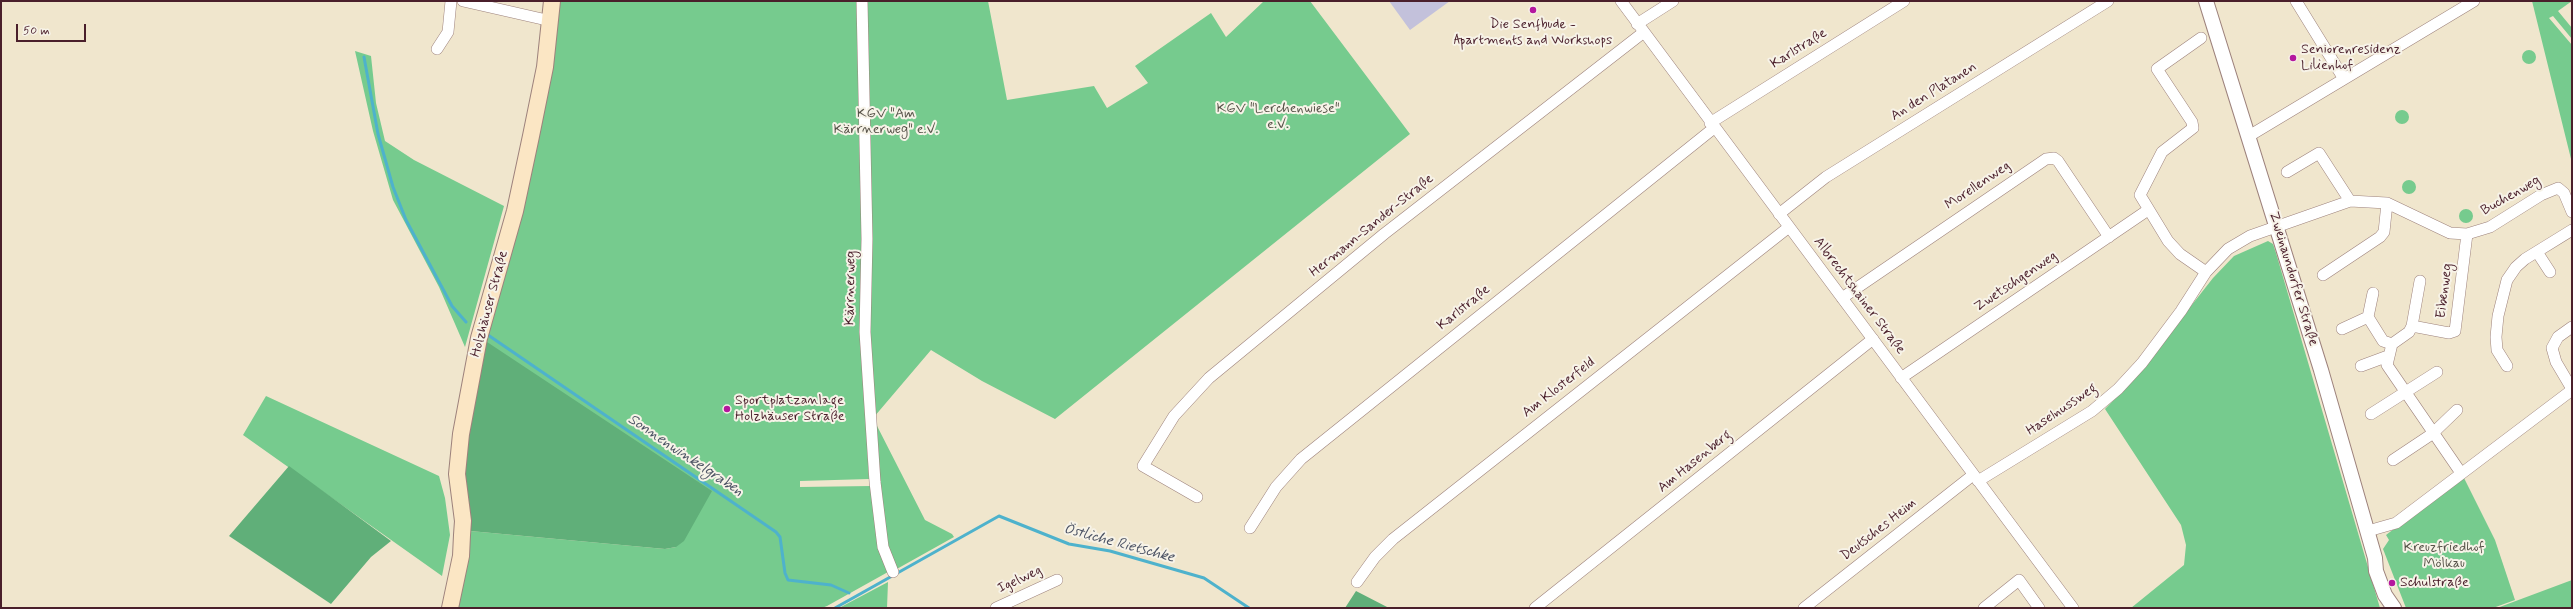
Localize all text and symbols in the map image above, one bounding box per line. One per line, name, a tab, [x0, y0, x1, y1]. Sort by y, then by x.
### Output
marker: Die Senfbude - Apartments and Workshops	[1528, 5, 1538, 15]
scale bar	[18, 16, 88, 42]
place label: Die Senfbude - Apartments and Workshops	[1454, 17, 1612, 50]
text: 50 m	[23, 23, 50, 39]
street label: Karlstraße	[1768, 25, 1830, 73]
place label: Seniorenresidenz Lilienhof	[2301, 42, 2401, 74]
marker: Seniorenresidenz Lilienhof	[2288, 53, 2298, 63]
street label: An den Platanen	[1888, 59, 1980, 125]
park label: KGV "Lerchenwiese" e.V.	[1216, 101, 1340, 134]
park label: KGV "Am Kärrnerweg" e.V.	[834, 106, 938, 138]
street label: Morellenweg	[1942, 158, 2014, 214]
street label: Hermann-Sander-Straße	[1307, 171, 1437, 281]
street label: Buchenweg	[2478, 172, 2544, 220]
street label: Zweinaundorfer Straße	[2265, 210, 2321, 348]
street label: Albrechtshainer Straße	[1809, 234, 1909, 358]
street label: Zwetschgenweg	[1971, 248, 2061, 316]
street label: Holzhäuser Straße	[468, 249, 512, 359]
street label: Kärrnerweg	[842, 250, 860, 326]
street label: Eibenweg	[2433, 263, 2457, 319]
street label: Karlstraße	[1434, 282, 1494, 334]
street label: Am Klosterfeld	[1519, 354, 1599, 422]
street label: Haselnussweg	[2023, 380, 2101, 440]
place label: Sportplatzanlage Holzhäuser Straße	[735, 393, 845, 426]
marker: Sportplatzanlage Holzhäuser Straße	[722, 404, 732, 414]
water label: Sonnenwinkelgraben	[624, 411, 746, 501]
street label: Am Hasenberg	[1655, 427, 1735, 497]
street label: Deutsches Heim	[1838, 495, 1920, 565]
water label: Östliche Rietschke	[1062, 521, 1176, 567]
park label: Kreuzfriedhof Mölkau	[2403, 540, 2485, 572]
street label: Igelweg	[995, 562, 1045, 598]
place label: Schulstraße	[2400, 575, 2469, 591]
marker: Schulstraße	[2387, 578, 2397, 588]

